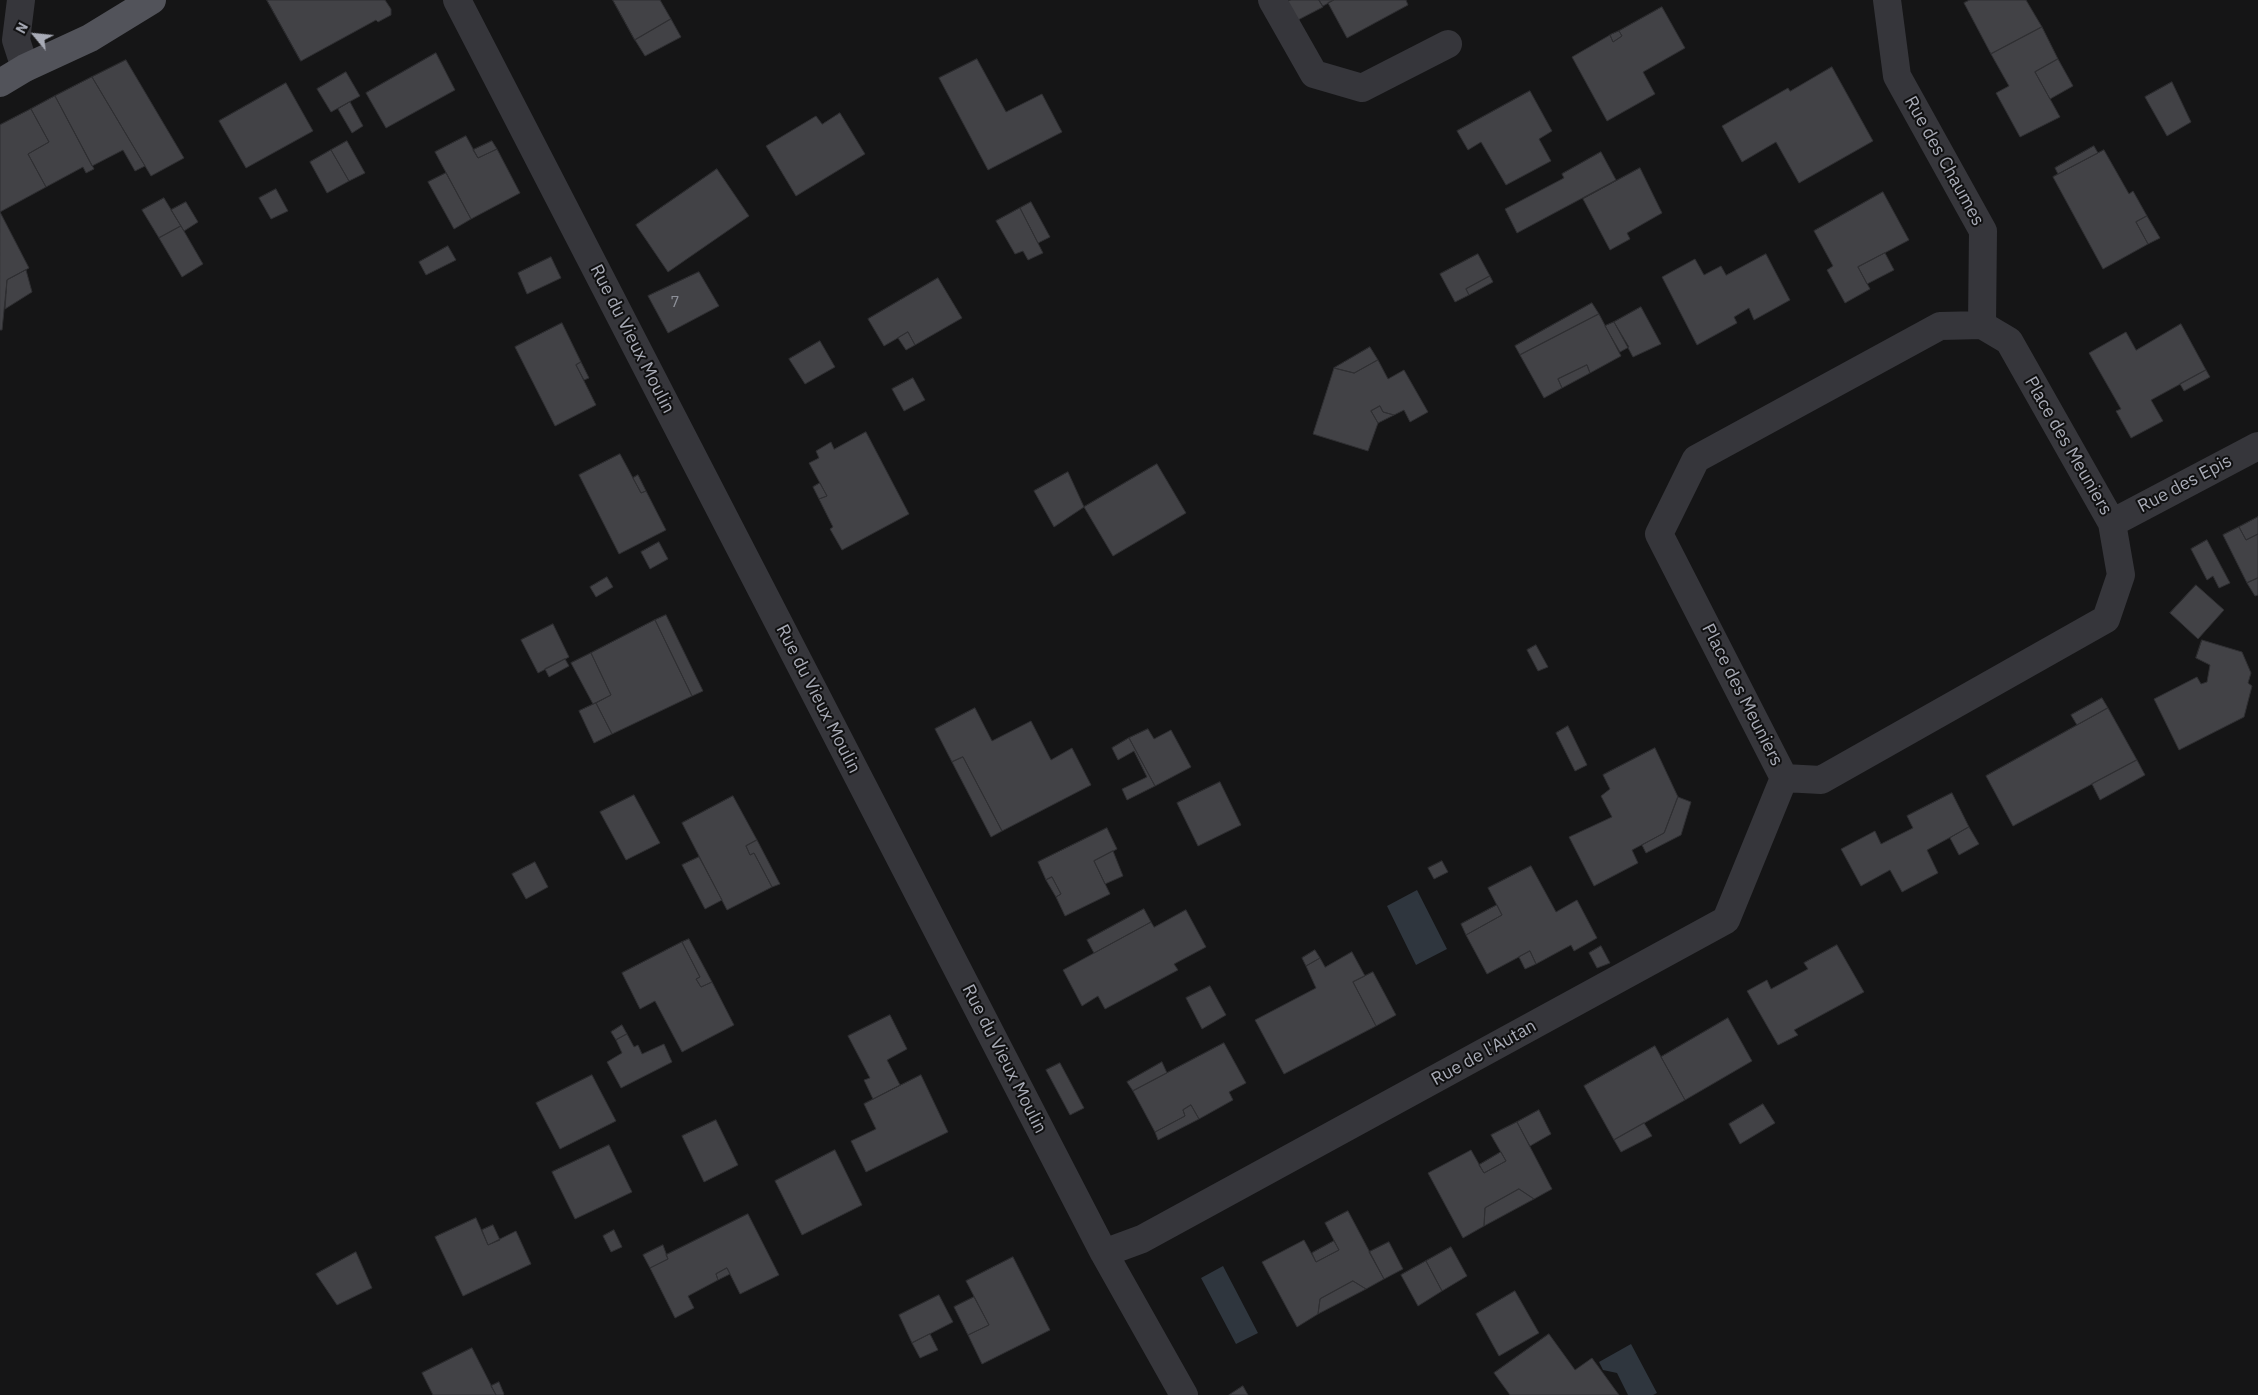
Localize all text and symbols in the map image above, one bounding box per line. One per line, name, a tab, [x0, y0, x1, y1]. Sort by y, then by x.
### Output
north arrow	[10, 10, 60, 60]
text: N	[11, 19, 32, 37]
street label: Rue des Chaumes	[1899, 92, 1989, 230]
street label: Rue du Vieux Moulin	[585, 261, 679, 417]
house number: 7	[671, 294, 679, 312]
street label: Place des Meuniers	[2020, 373, 2116, 519]
street label: Rue des Epis	[2134, 450, 2236, 518]
street label: Place des Meuniers	[1697, 620, 1787, 770]
street label: Rue du Vieux Moulin	[771, 621, 865, 777]
street label: Rue du Vieux Moulin	[957, 981, 1051, 1137]
street label: Rue de l'Autan	[1428, 1015, 1540, 1091]

